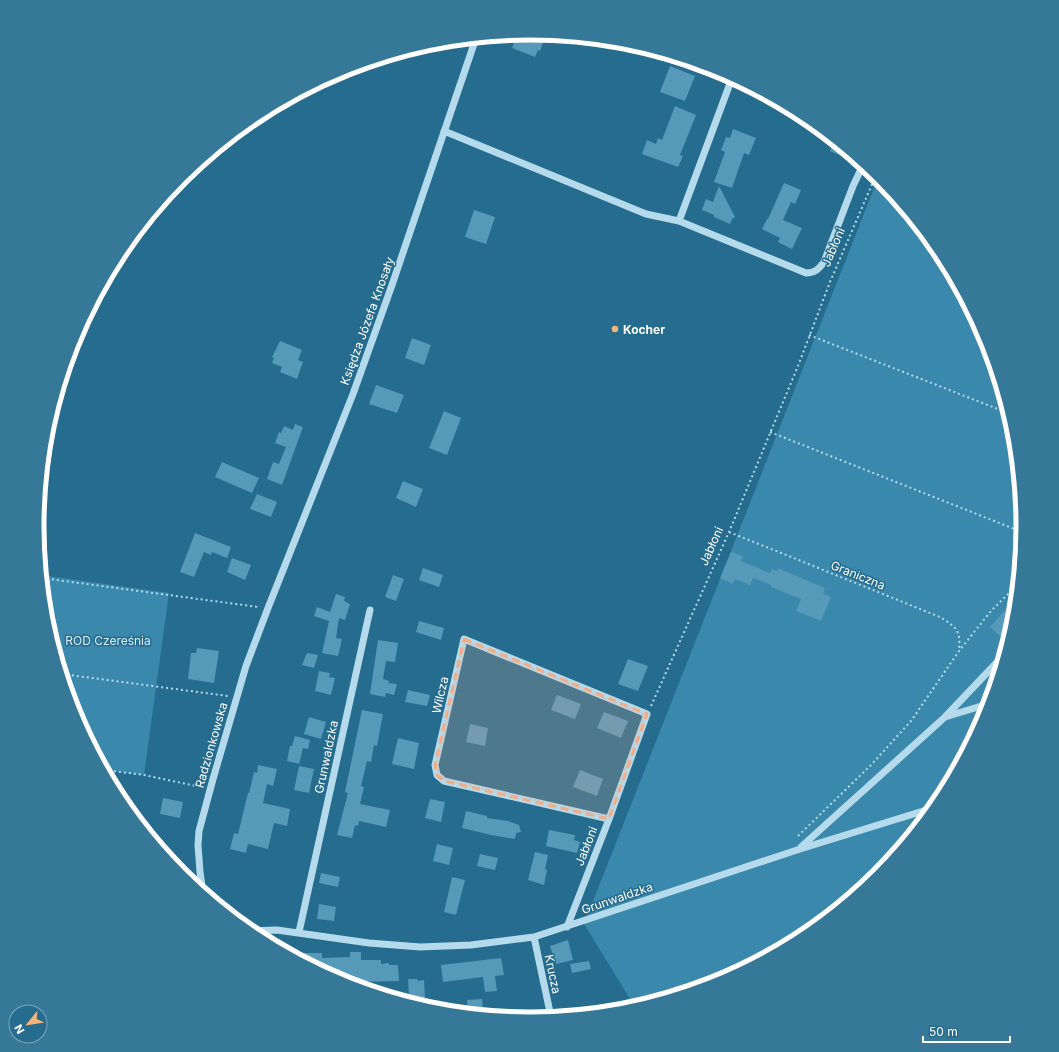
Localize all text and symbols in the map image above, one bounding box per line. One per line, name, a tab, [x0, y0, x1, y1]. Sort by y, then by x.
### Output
street label: Jabłoni	[818, 225, 848, 269]
street label: Księdza Józefa Knosały	[337, 255, 397, 387]
place label: Kocher	[623, 322, 665, 337]
marker: Kocher	[610, 324, 620, 334]
street label: Jabłoni	[696, 524, 726, 568]
street label: Graniczna	[829, 557, 887, 593]
park label: ROD Czereśnia	[65, 633, 151, 648]
street label: Wilcza	[428, 675, 452, 715]
street label: Radzionkowska	[192, 700, 230, 790]
street label: Grunwaldzka	[311, 719, 341, 795]
street label: Jabłoni	[572, 824, 600, 868]
street label: Grunwaldzka	[579, 879, 655, 917]
street label: Krucza	[542, 953, 564, 995]
north arrow	[8, 1004, 48, 1044]
scale bar	[923, 1018, 1010, 1044]
text: N	[11, 1022, 27, 1036]
text: 50 m	[929, 1024, 958, 1039]

